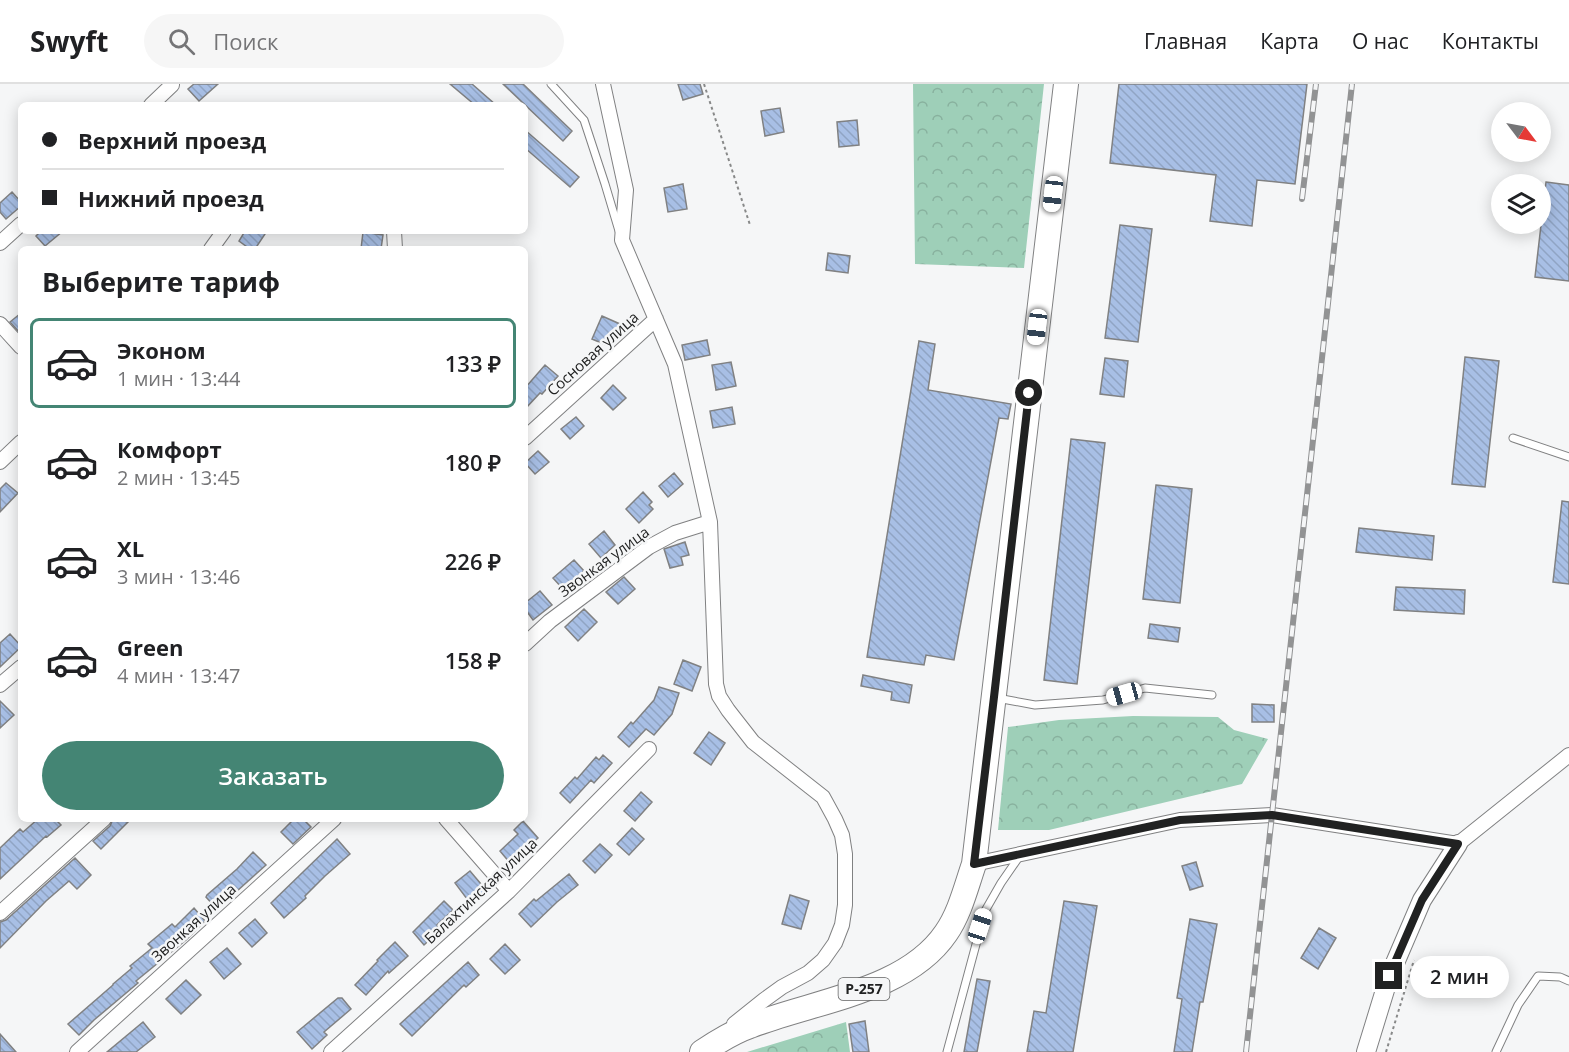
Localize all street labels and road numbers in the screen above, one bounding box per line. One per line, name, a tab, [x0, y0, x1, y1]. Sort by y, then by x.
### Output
street label: Сосновая улица	[542, 307, 642, 400]
street label: Звонкая улица	[554, 521, 653, 601]
street label: Балахтинская улица	[420, 833, 541, 948]
street label: Звонкая улица	[147, 879, 240, 966]
road number: Р-257	[838, 978, 890, 1000]

